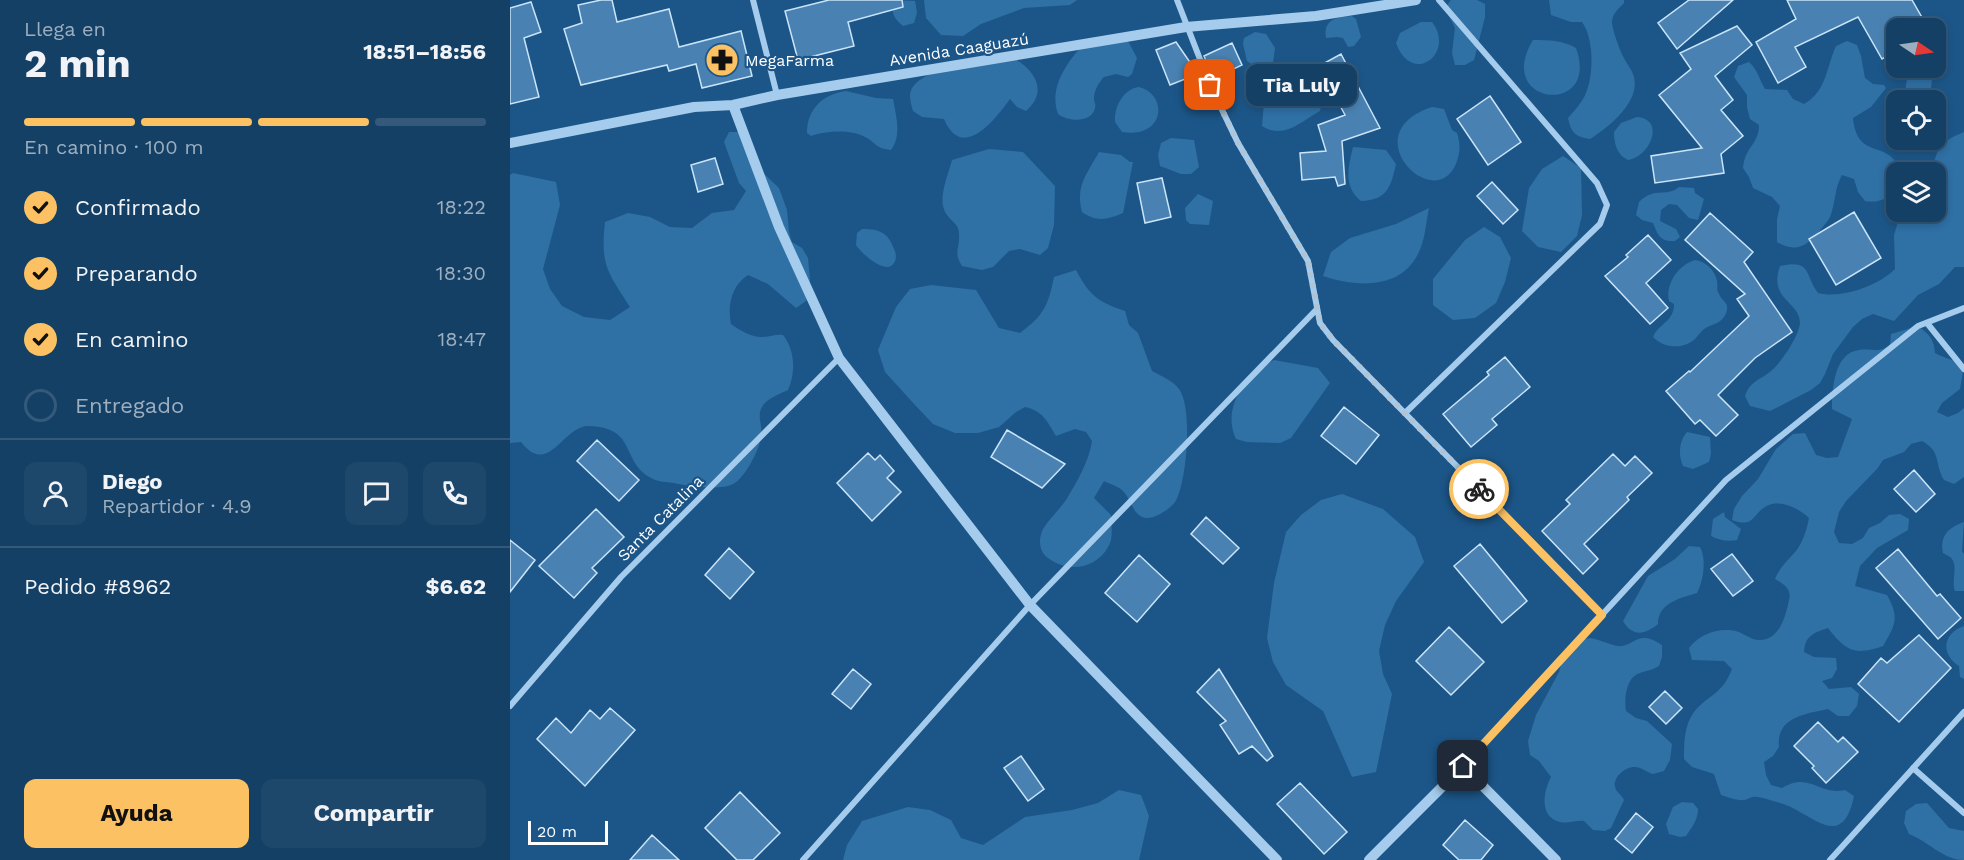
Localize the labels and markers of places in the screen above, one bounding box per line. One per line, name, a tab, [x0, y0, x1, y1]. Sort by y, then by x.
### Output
pharmacy icon: MegaFarma	[704, 42, 740, 78]
place label: MegaFarma	[745, 51, 834, 70]
pin	[1184, 59, 1235, 110]
callout: Tia Luly	[1246, 64, 1357, 106]
pin	[1437, 740, 1488, 791]

